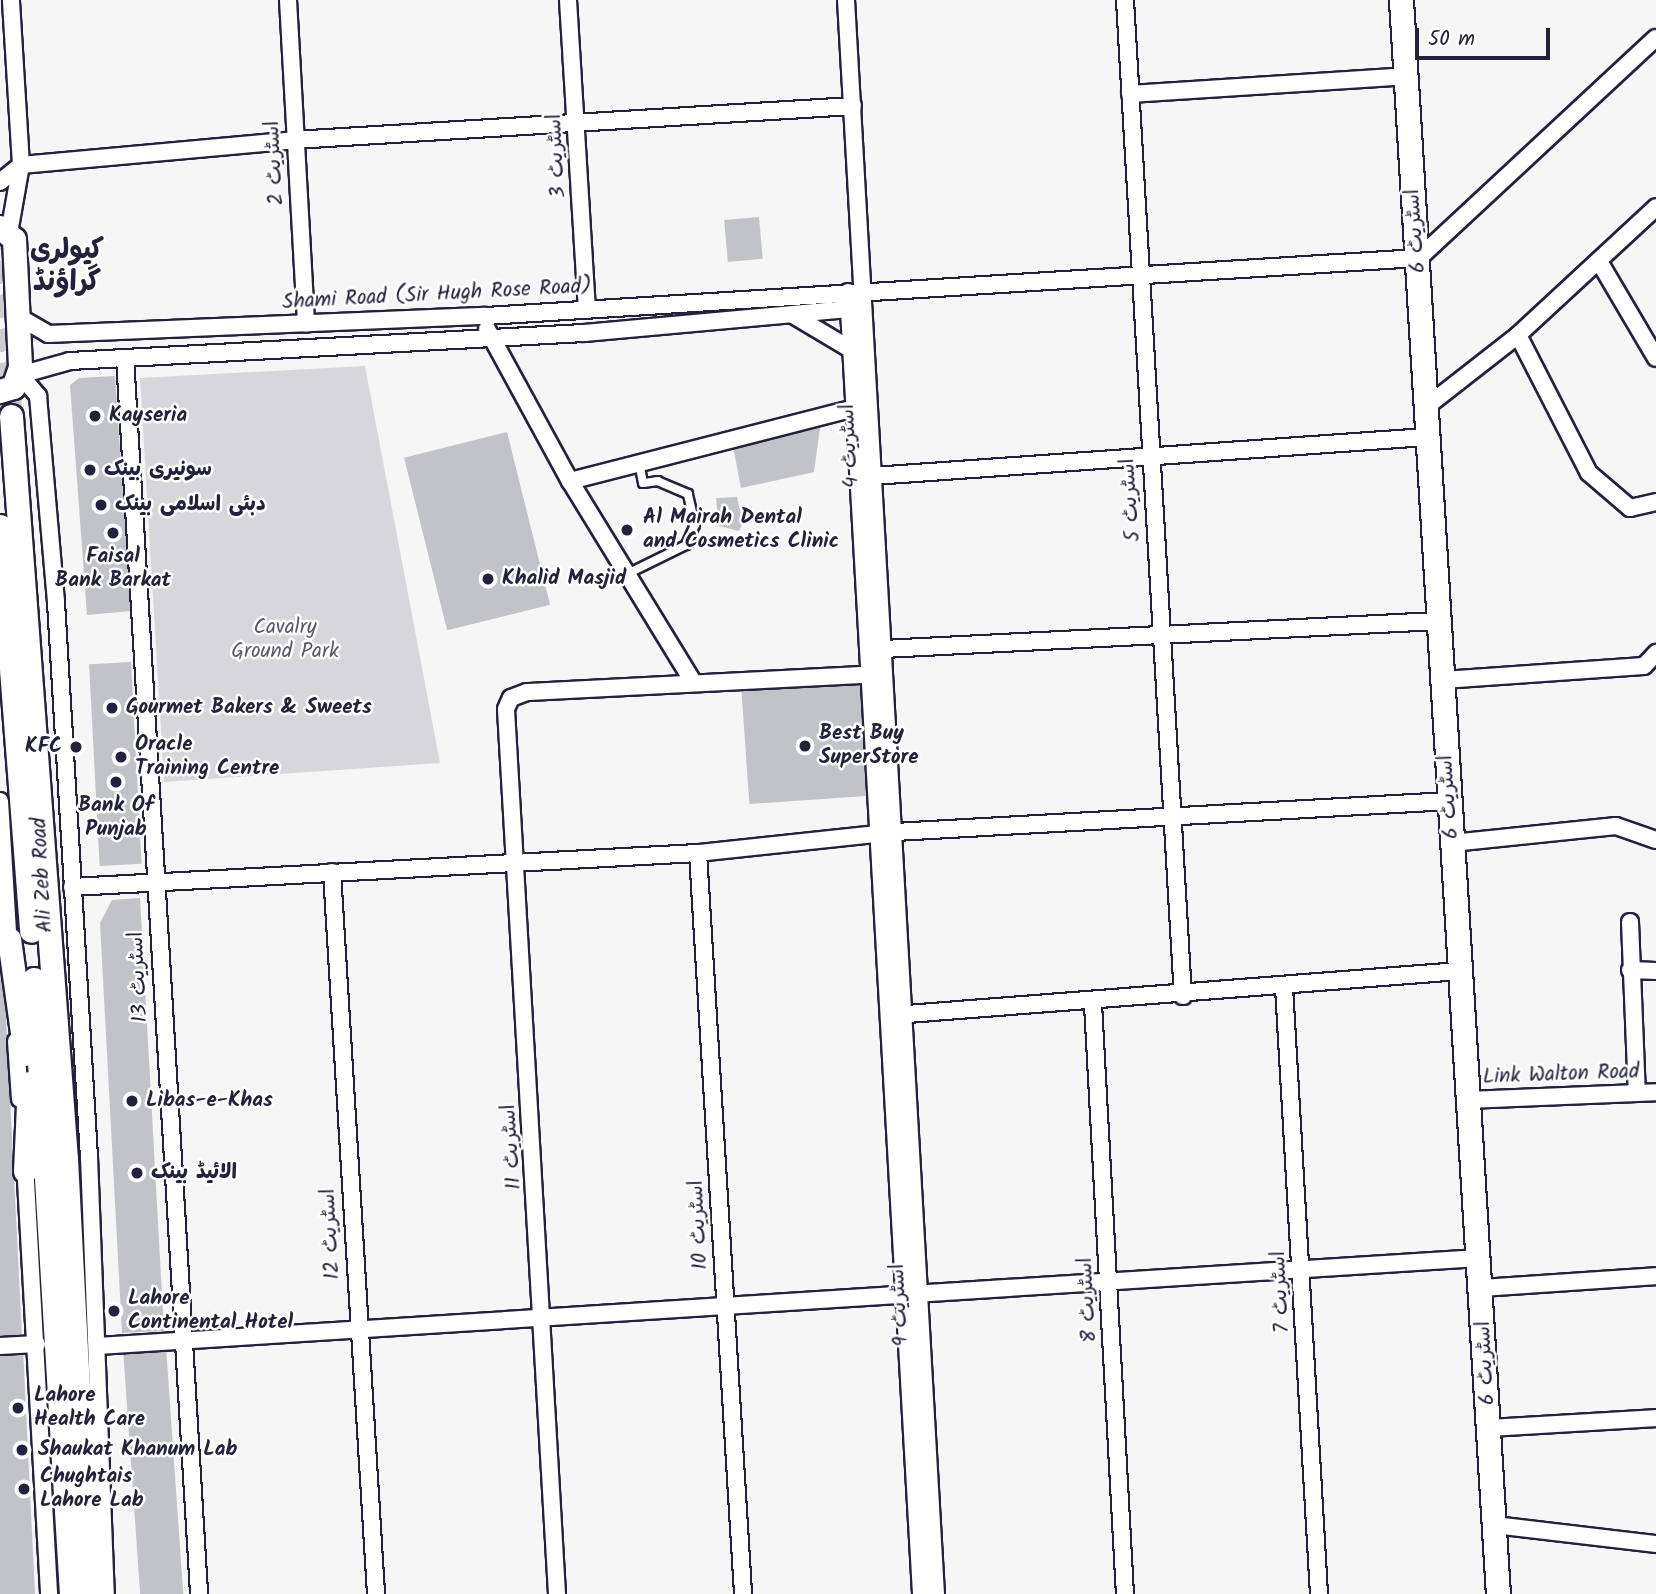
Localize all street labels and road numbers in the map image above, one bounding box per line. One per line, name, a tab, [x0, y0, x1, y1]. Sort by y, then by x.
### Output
street label: اسٹریٹ 3	[542, 113, 572, 199]
street label: اسٹریٹ 2	[260, 120, 290, 206]
street label: اسٹریٹ 6	[1400, 188, 1432, 274]
street label: Shami Road (Sir Hugh Rose Road)	[282, 274, 592, 316]
street label: اسٹریٹ 4	[835, 403, 865, 489]
street label: اسٹریٹ 5	[1116, 457, 1146, 543]
street label: اسٹریٹ 6	[1433, 754, 1465, 840]
street label: Ali Zeb Road	[27, 817, 59, 933]
street label: اسٹریٹ 13	[124, 931, 154, 1023]
street label: Link Walton Road	[1482, 1060, 1640, 1090]
street label: اسٹریٹ 11	[496, 1103, 528, 1191]
street label: اسٹریٹ 10	[684, 1180, 714, 1270]
street label: اسٹریٹ 12	[316, 1188, 346, 1280]
street label: اسٹریٹ 7	[1266, 1250, 1296, 1334]
street label: اسٹریٹ 8	[1073, 1257, 1103, 1343]
street label: اسٹریٹ 9	[885, 1263, 915, 1347]
street label: اسٹریٹ 6	[1471, 1320, 1501, 1406]

